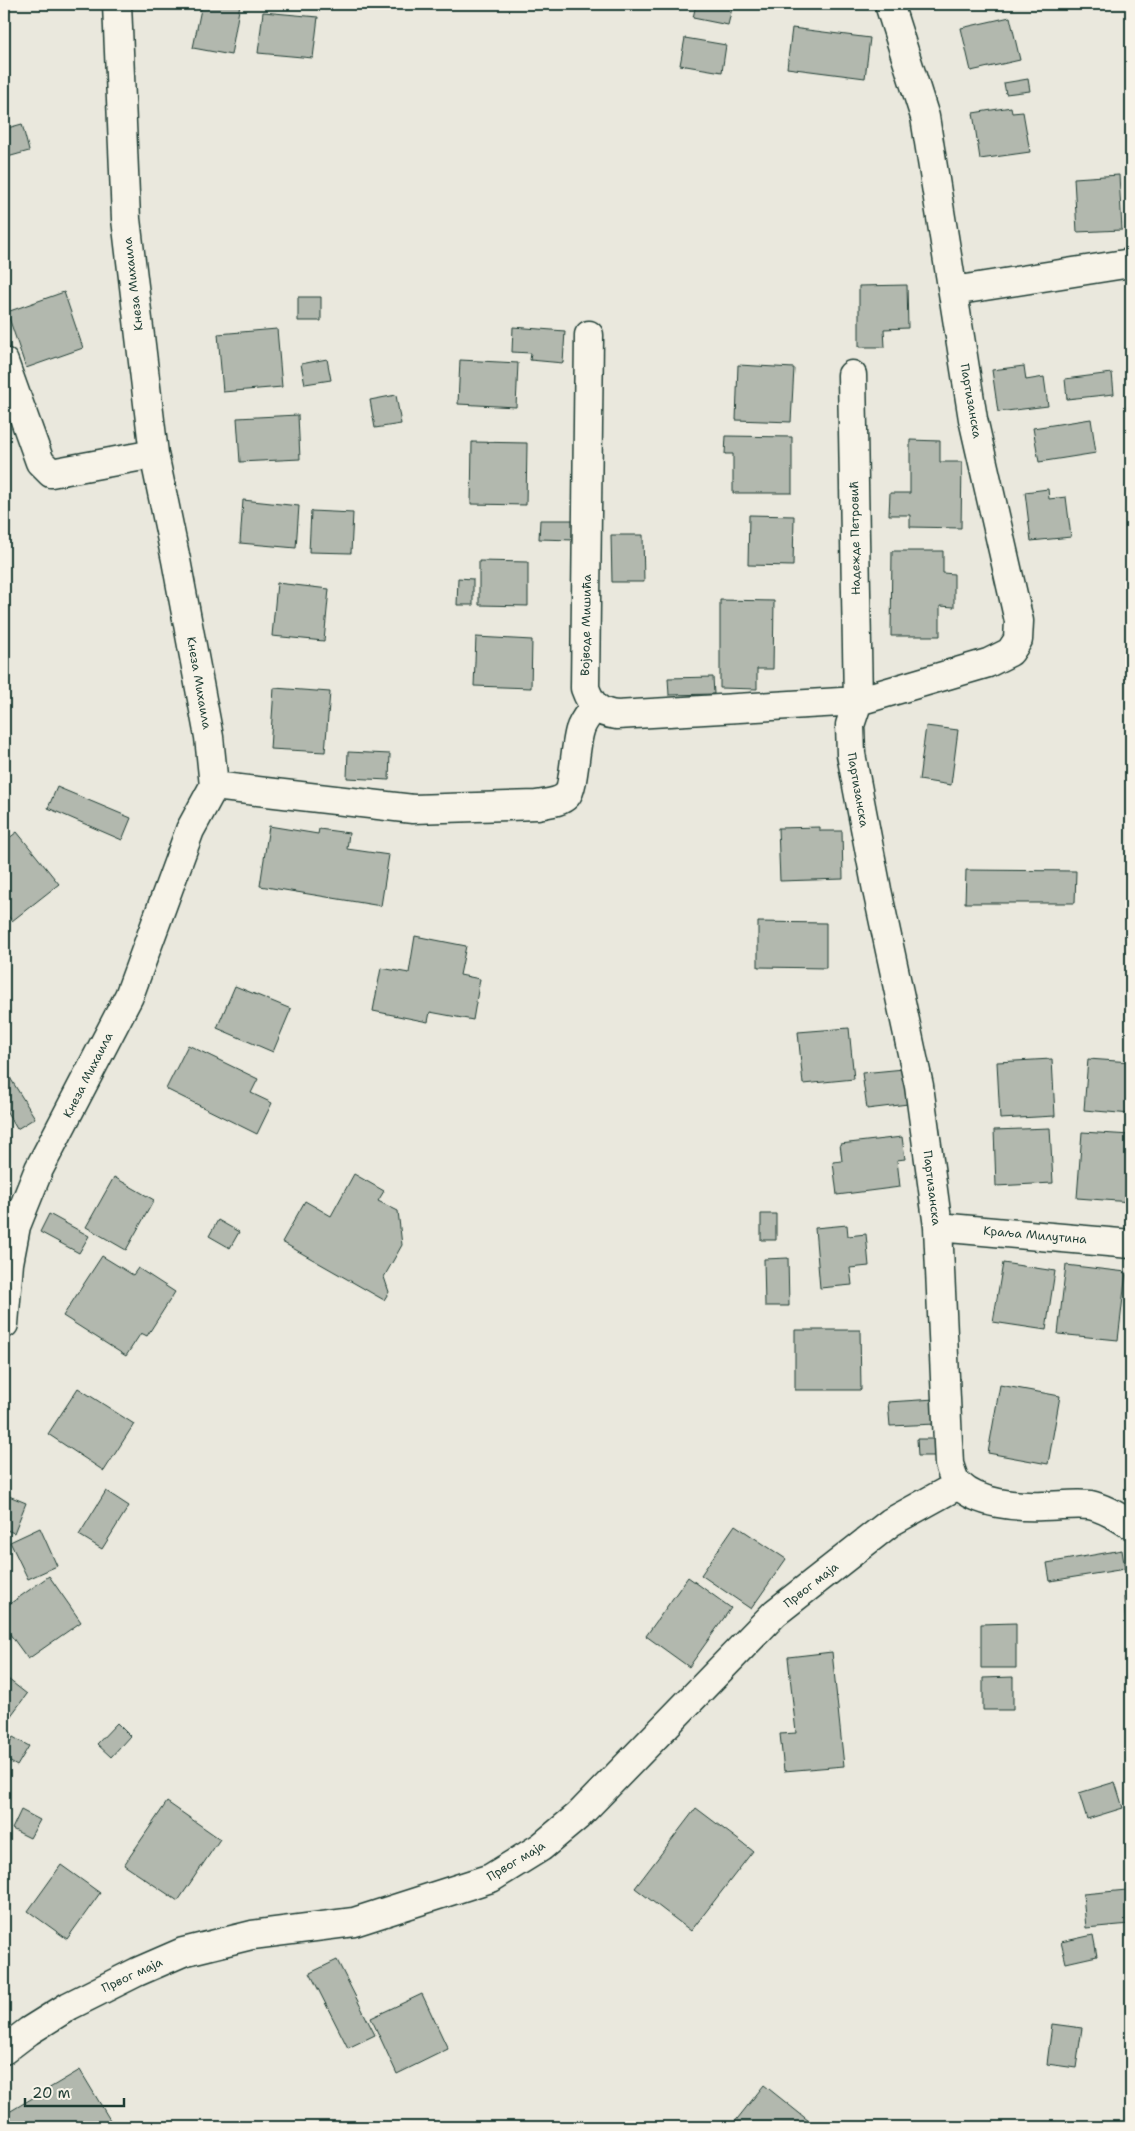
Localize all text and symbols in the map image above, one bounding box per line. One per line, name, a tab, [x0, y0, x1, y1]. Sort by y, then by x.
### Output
street label: Кнеза Михаила	[119, 236, 147, 332]
street label: Партизанска	[957, 362, 986, 440]
street label: Надежде Петровић	[846, 481, 864, 595]
street label: Војводе Мишића	[577, 573, 595, 676]
street label: Кнеза Михаила	[183, 635, 215, 731]
street label: Партизанска	[844, 751, 873, 829]
street label: Кнеза Михаила	[60, 1029, 117, 1120]
street label: Партизанска	[919, 1150, 945, 1227]
street label: Краља Милутина	[983, 1223, 1088, 1248]
street label: Првог маја	[780, 1558, 842, 1611]
street label: Првог маја	[484, 1837, 549, 1885]
street label: Првог маја	[99, 1954, 165, 1996]
scale bar	[25, 2076, 124, 2108]
text: 20 m	[32, 2083, 71, 2103]

